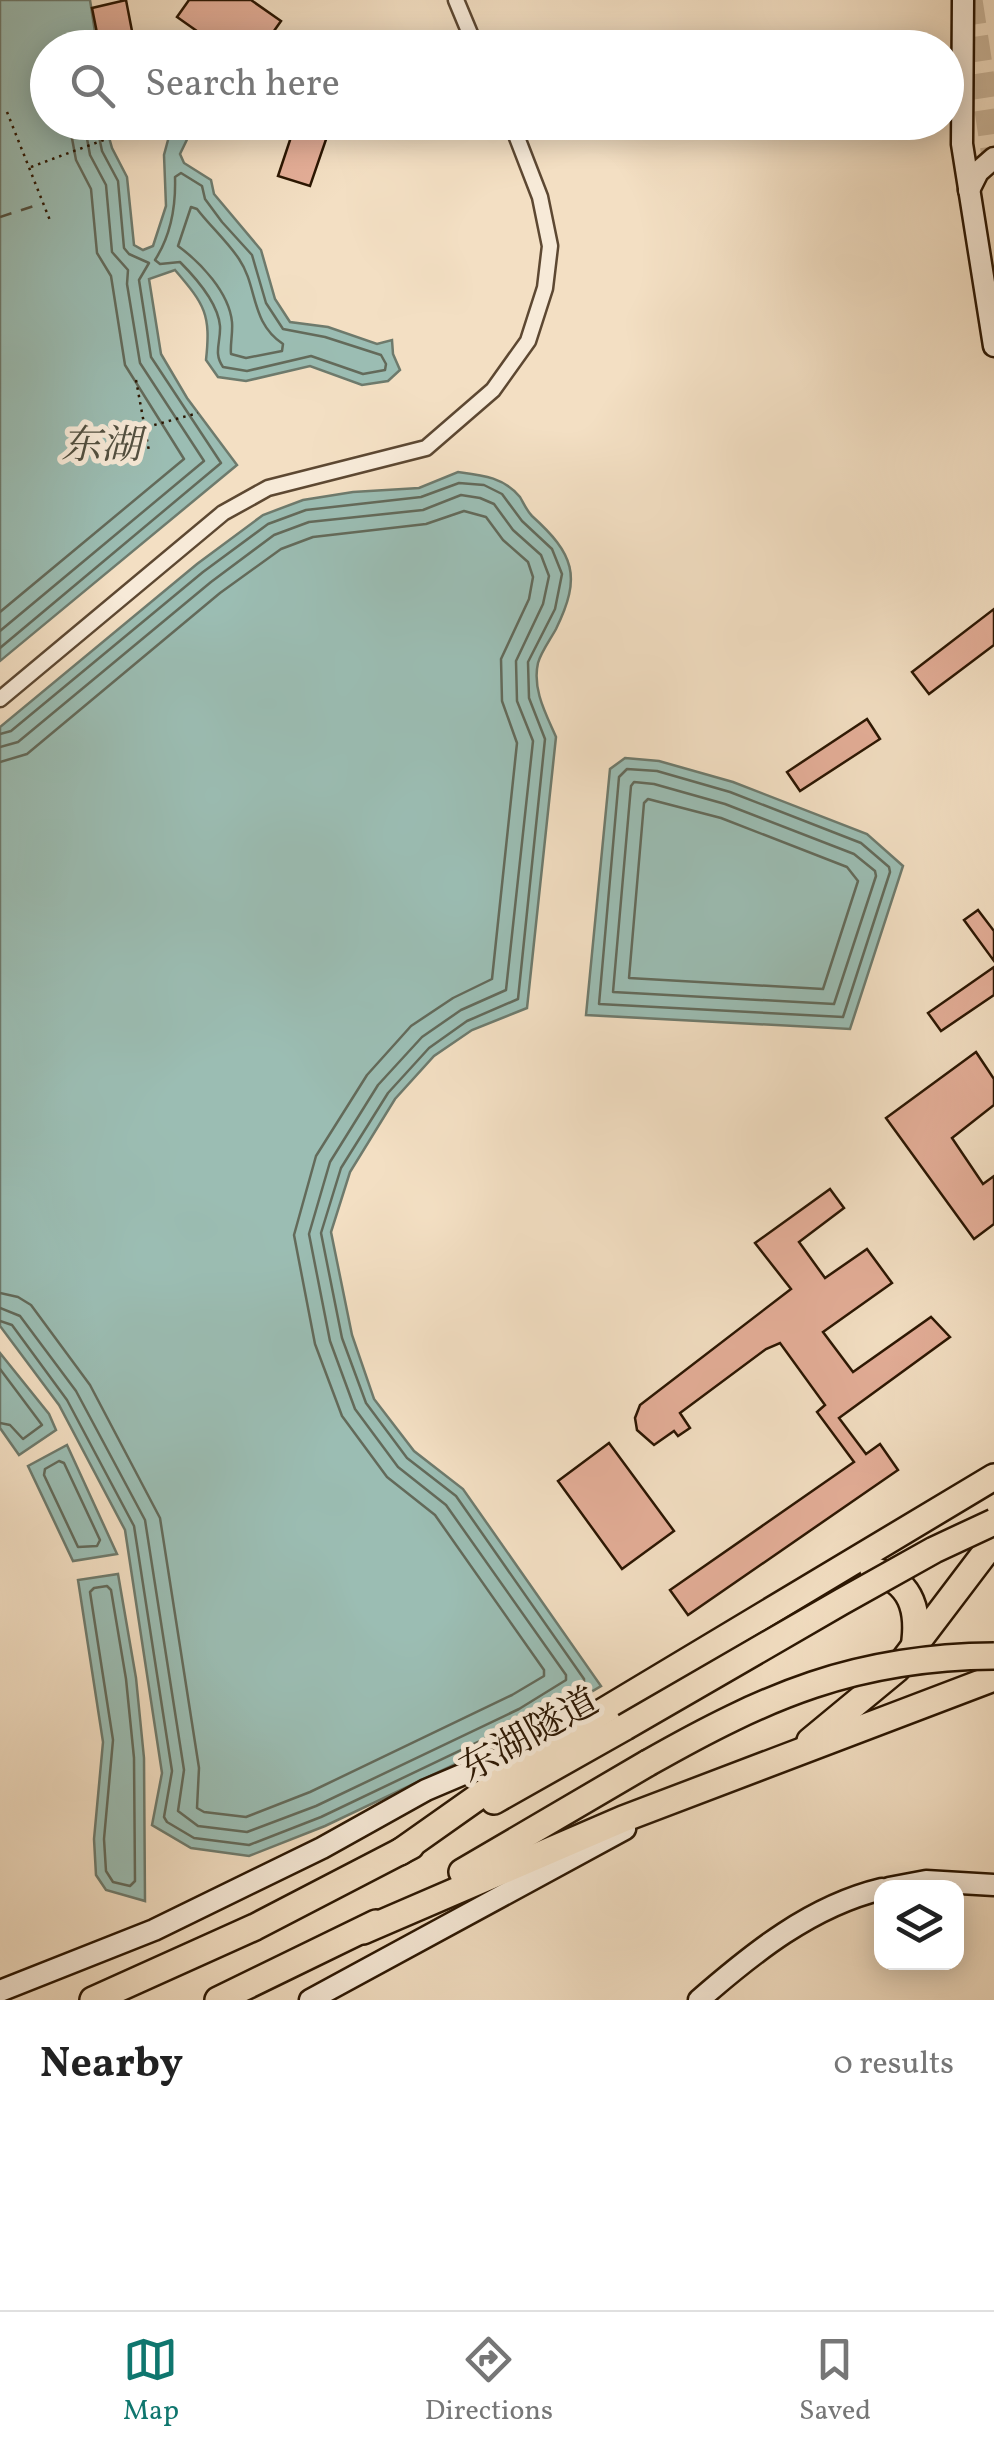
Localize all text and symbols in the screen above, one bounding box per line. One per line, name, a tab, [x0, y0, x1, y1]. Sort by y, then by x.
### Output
search box	[30, 30, 964, 140]
icon: search	[65, 58, 120, 113]
text: Search here	[145, 59, 340, 112]
water label: 东湖	[61, 420, 147, 476]
street label: 东湖隧道	[451, 1677, 609, 1797]
map controls	[874, 1880, 964, 1970]
button: layers	[874, 1880, 964, 1970]
text: Nearby	[40, 2036, 183, 2095]
text: 0 results	[834, 2043, 954, 2087]
tab: Map	[123, 2332, 179, 2431]
tab: Directions	[425, 2332, 553, 2431]
tab: Saved	[799, 2332, 871, 2431]

